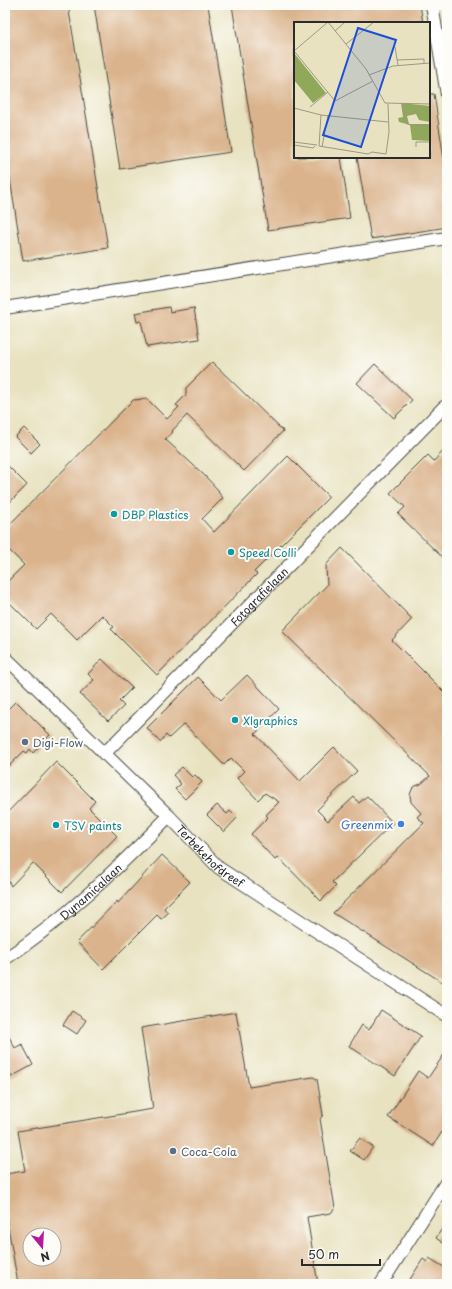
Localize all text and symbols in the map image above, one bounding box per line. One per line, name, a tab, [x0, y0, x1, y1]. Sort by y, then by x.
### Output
inset map	[294, 22, 430, 158]
place label: DBP Plastics	[122, 506, 188, 523]
marker: DBP Plastics	[109, 509, 119, 519]
place label: Speed Colli	[239, 544, 297, 561]
marker: Speed Colli	[226, 547, 236, 557]
street label: Fotografielaan	[226, 563, 292, 629]
place label: Xlgraphics	[243, 712, 298, 729]
marker: Xlgraphics	[230, 715, 240, 725]
place label: Digi-Flow	[33, 734, 84, 751]
marker: Digi-Flow	[20, 737, 30, 747]
place label: Greenmix	[341, 816, 393, 833]
place label: TSV paints	[64, 817, 122, 834]
marker: Greenmix	[396, 819, 406, 829]
marker: TSV paints	[51, 820, 61, 830]
street label: Terbekehofdreef	[173, 821, 249, 892]
street label: Dynamicalaan	[55, 859, 125, 924]
place label: Coca-Cola	[181, 1143, 237, 1160]
marker: Coca-Cola	[168, 1146, 178, 1156]
north arrow	[22, 1227, 62, 1267]
scale bar	[302, 1241, 380, 1267]
text: 50 m	[308, 1245, 339, 1263]
text: N	[38, 1248, 52, 1267]

